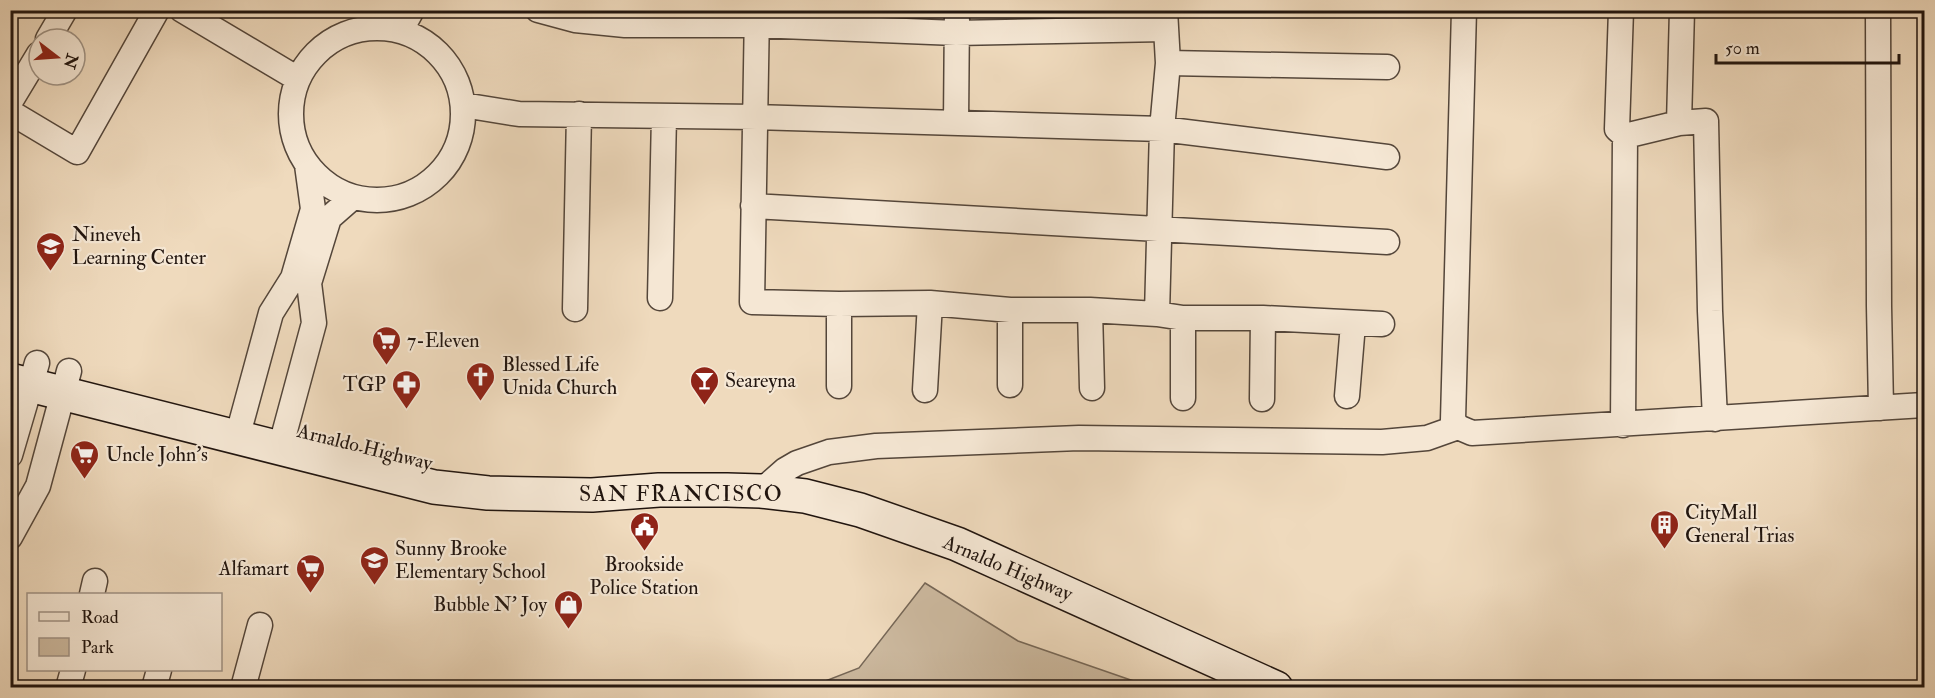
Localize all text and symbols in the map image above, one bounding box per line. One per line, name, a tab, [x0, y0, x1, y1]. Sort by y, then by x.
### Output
north arrow	[27, 27, 87, 87]
scale bar	[1716, 27, 1899, 65]
text: 50 m	[1725, 37, 1760, 60]
text: N	[59, 50, 82, 72]
place label: Nineveh Learning Center	[72, 222, 207, 270]
school or university icon: Nineveh Learning Center	[35, 230, 67, 272]
supermarket icon: 7-Eleven	[370, 324, 402, 366]
place label: 7-Eleven	[407, 328, 480, 353]
place label: Blessed Life Unida Church	[502, 352, 618, 400]
church icon: Blessed Life Unida Church	[465, 360, 497, 402]
bar icon: Seareyna	[688, 364, 720, 406]
pharmacy icon: TGP	[391, 368, 423, 410]
place label: Seareyna	[725, 368, 797, 393]
place label: TGP	[343, 372, 386, 397]
street label: Arnaldo Highway	[294, 418, 436, 476]
supermarket icon: Uncle John's	[69, 438, 101, 480]
place label: Uncle John's	[106, 442, 208, 467]
district label: SAN FRANCISCO	[579, 480, 783, 508]
place label: CityMall General Trias	[1685, 500, 1795, 548]
building icon: CityMall General Trias	[1648, 508, 1680, 550]
public building icon: Brookside Police Station	[628, 510, 660, 552]
street label: Arnaldo Highway	[939, 529, 1078, 607]
place label: Sunny Brooke Elementary School	[395, 536, 546, 584]
school or university icon: Sunny Brooke Elementary School	[358, 544, 390, 586]
supermarket icon: Alfamart	[294, 552, 326, 594]
place label: Brookside Police Station	[589, 552, 699, 600]
place label: Alfamart	[218, 556, 290, 581]
shop icon: Bubble N' Joy	[552, 588, 584, 630]
place label: Bubble N' Joy	[433, 592, 548, 617]
legend	[27, 593, 222, 671]
text: Road	[81, 606, 119, 629]
text: Park	[81, 636, 114, 659]

